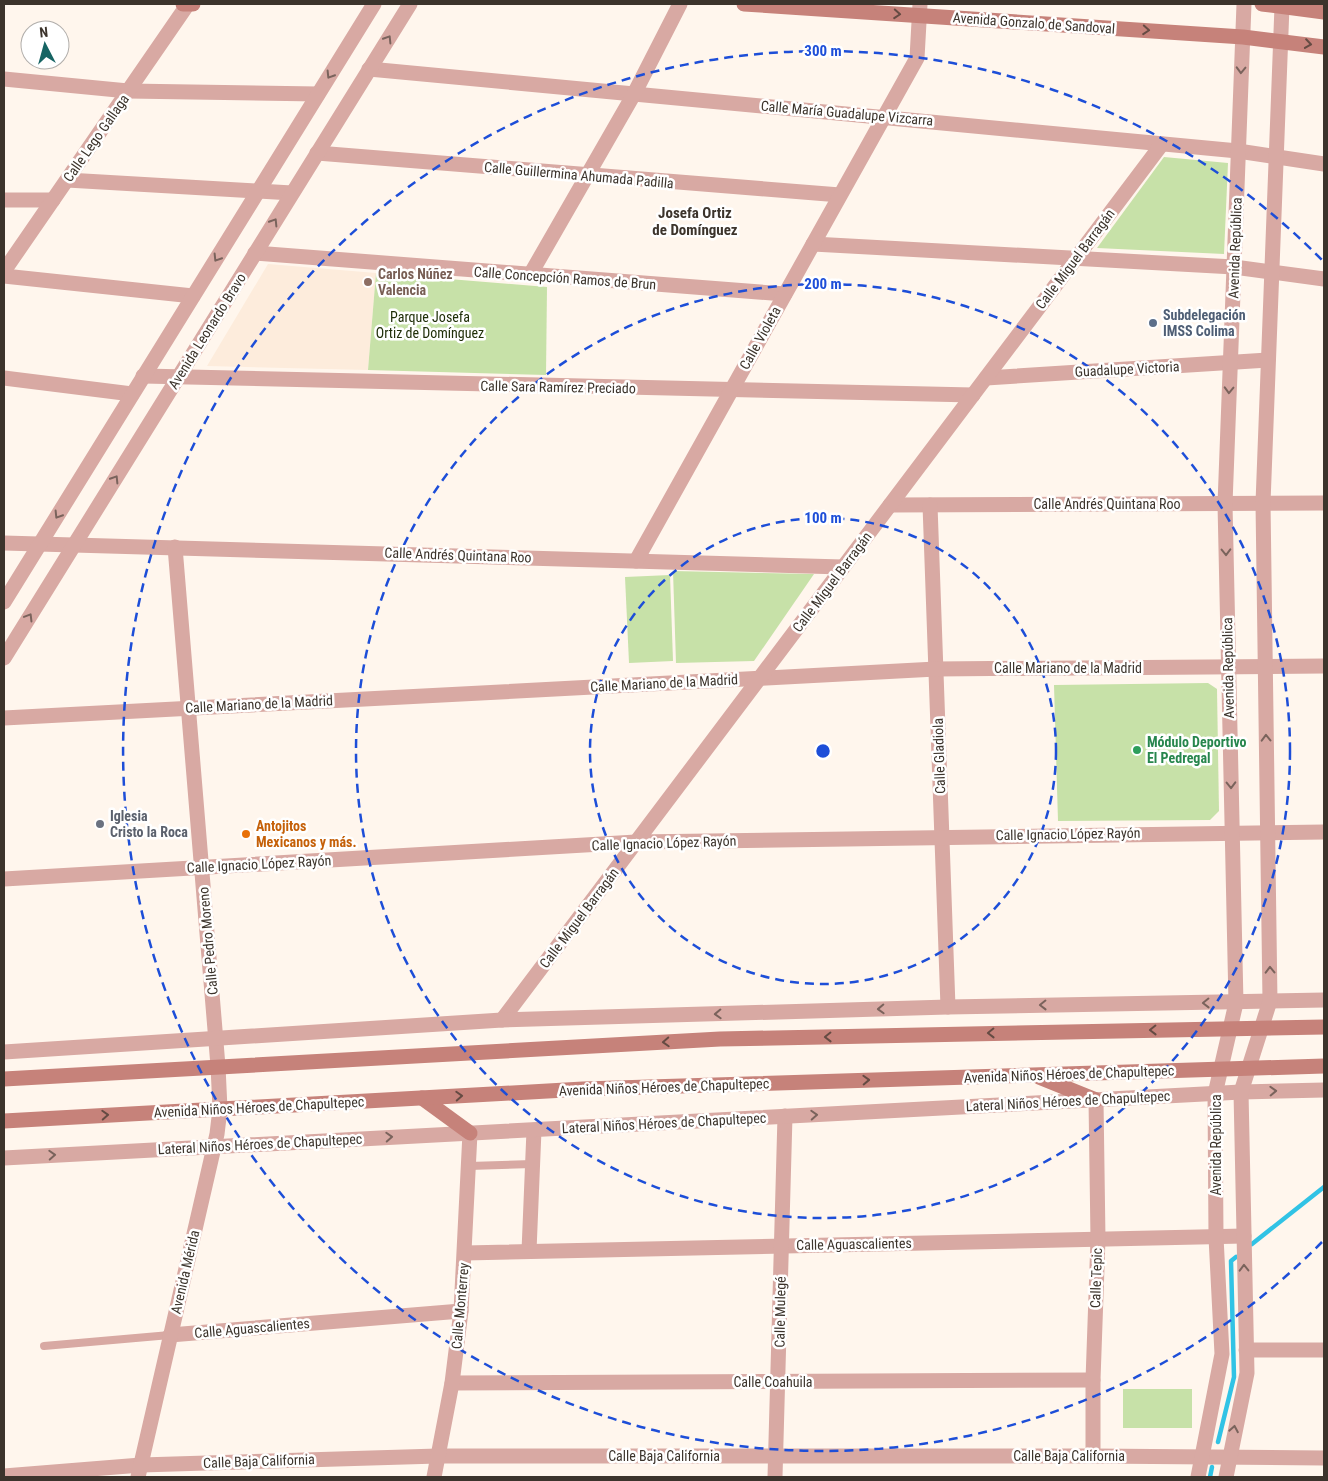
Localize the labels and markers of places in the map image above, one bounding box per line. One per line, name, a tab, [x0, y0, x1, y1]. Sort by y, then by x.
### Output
place label: Carlos Núñez Valencia	[378, 266, 453, 298]
marker: Carlos Núñez Valencia	[362, 276, 374, 288]
place label: Subdelegación IMSS Colima	[1163, 307, 1246, 339]
marker: Subdelegación IMSS Colima	[1147, 317, 1159, 329]
place label: Módulo Deportivo El Pedregal	[1147, 734, 1247, 766]
centre of rings	[814, 742, 832, 760]
marker: Módulo Deportivo El Pedregal	[1131, 744, 1143, 756]
place label: Iglesia Cristo la Roca	[110, 808, 188, 840]
marker: Iglesia Cristo la Roca	[94, 818, 106, 830]
place label: Antojitos Mexicanos y más.	[256, 818, 357, 850]
marker: Antojitos Mexicanos y más.	[240, 828, 252, 840]

